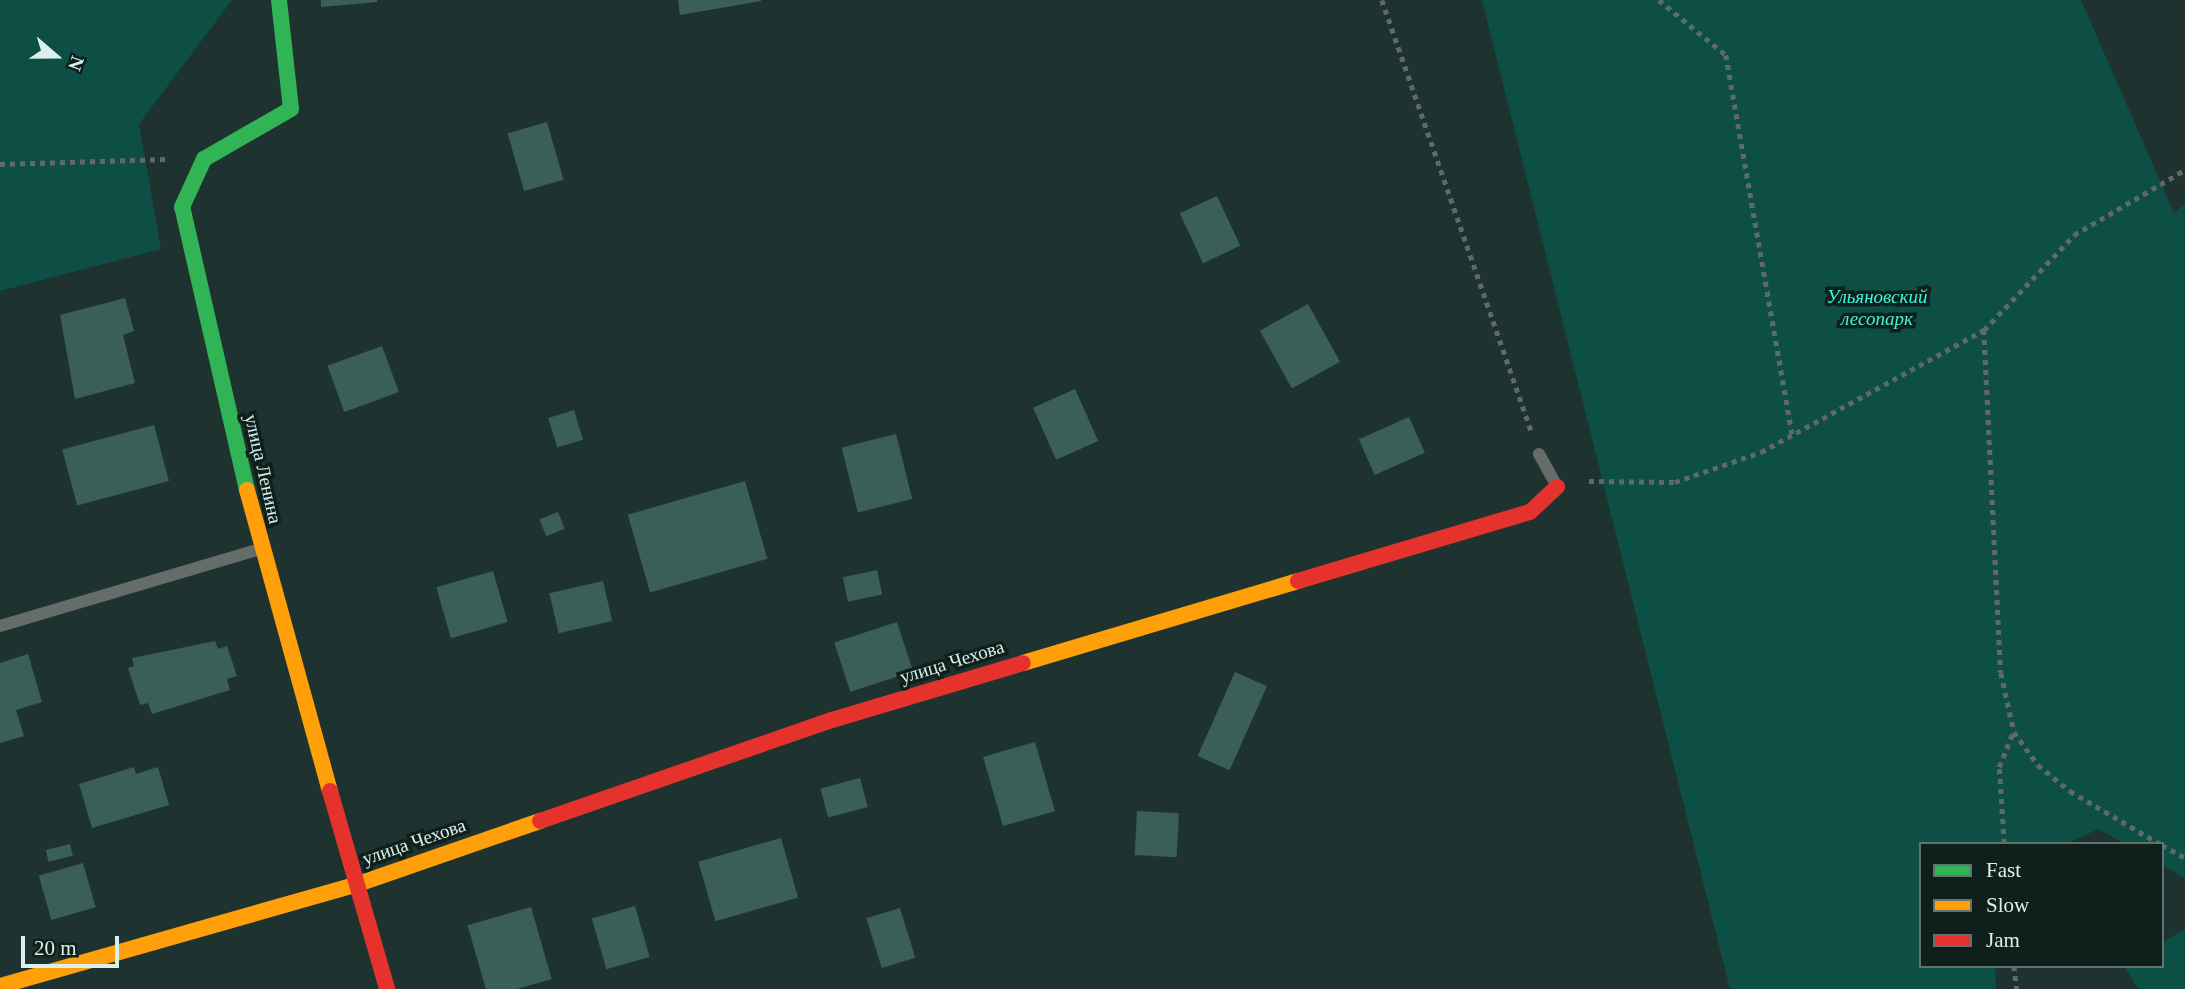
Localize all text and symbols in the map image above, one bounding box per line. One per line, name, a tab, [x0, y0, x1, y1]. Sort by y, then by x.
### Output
north arrow	[21, 21, 91, 91]
text: N	[64, 53, 88, 73]
park label: Ульяновский лесопарк	[1827, 286, 1927, 330]
street label: улица Ленина	[239, 412, 287, 526]
street label: улица Чехова	[897, 635, 1007, 689]
street label: улица Чехова	[359, 814, 469, 870]
legend	[1919, 842, 2164, 968]
text: Fast	[1986, 858, 2021, 882]
text: Slow	[1986, 893, 2029, 917]
scale bar	[24, 922, 122, 966]
text: Jam	[1986, 928, 2020, 952]
text: 20 m	[34, 936, 77, 960]

